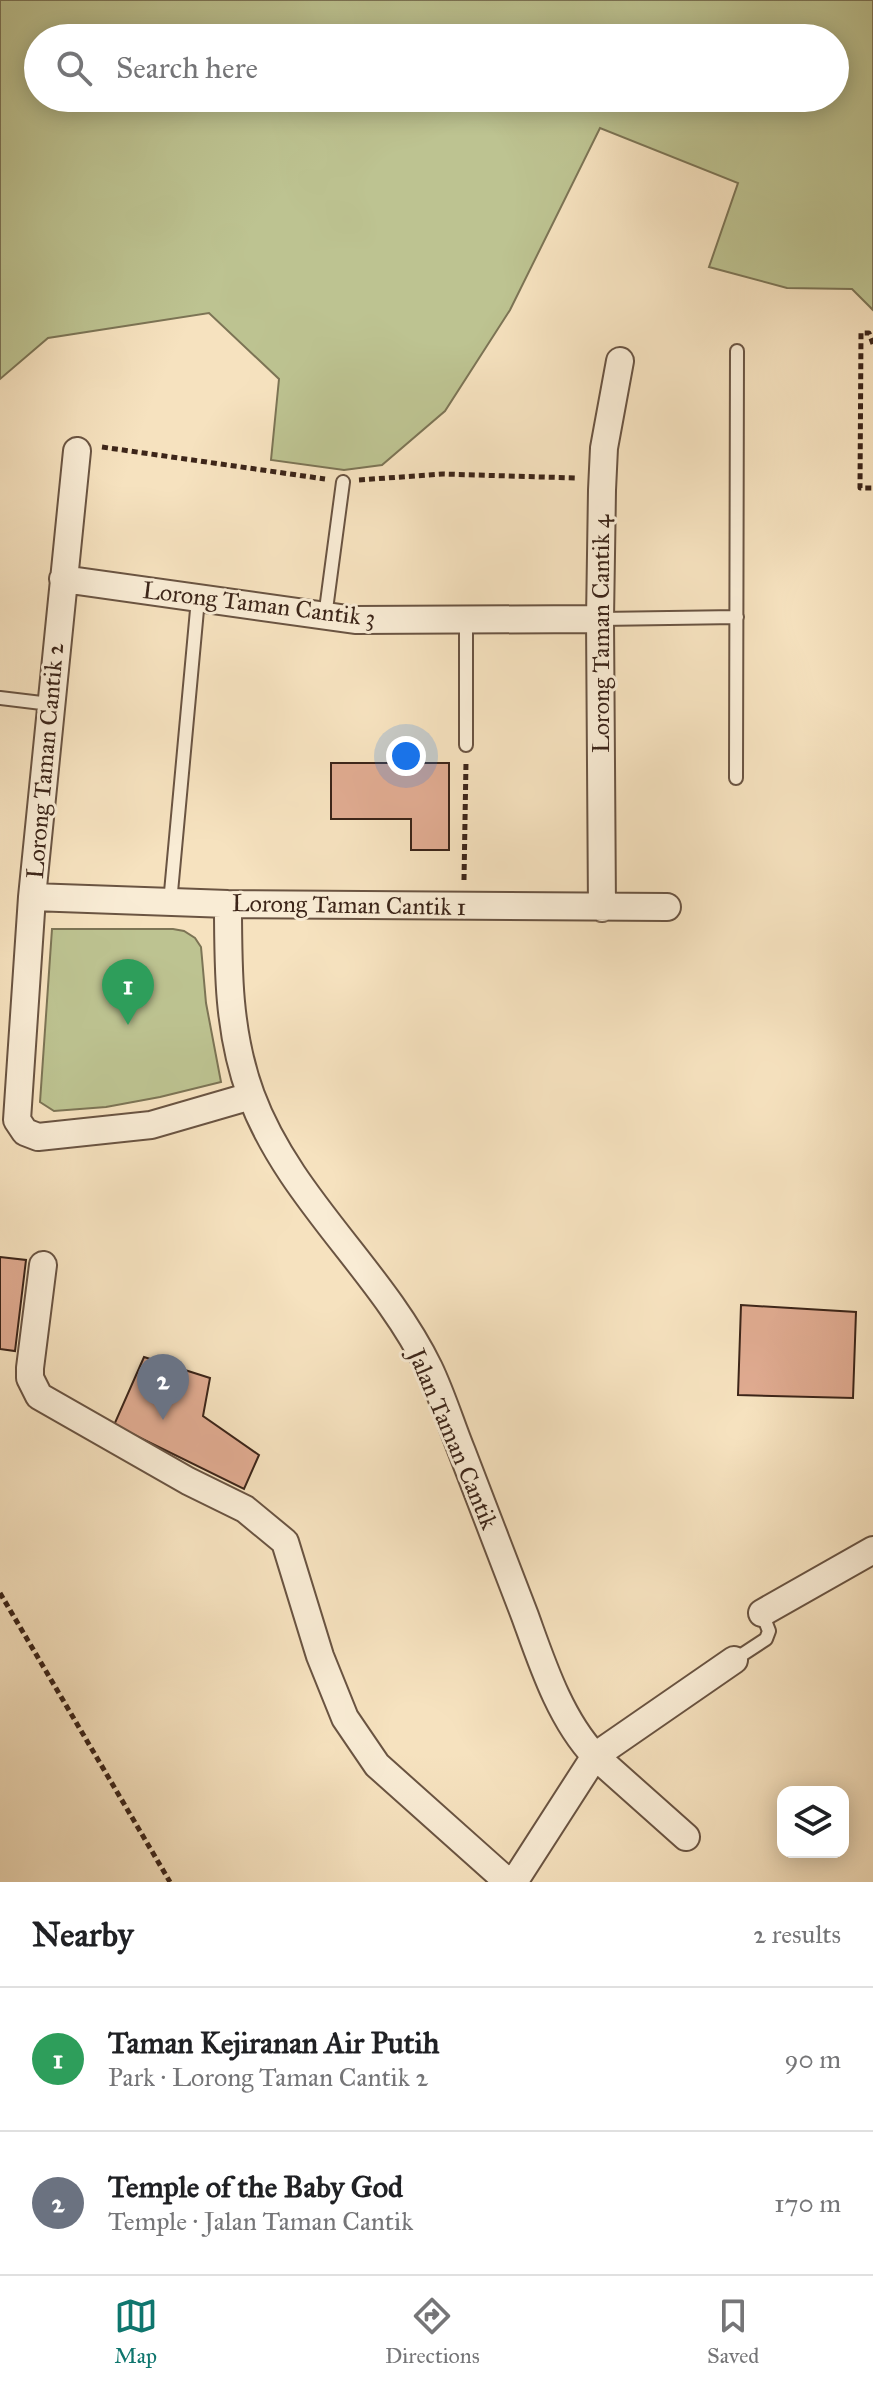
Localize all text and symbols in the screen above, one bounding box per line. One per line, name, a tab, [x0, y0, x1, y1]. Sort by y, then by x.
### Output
search box	[24, 24, 849, 112]
icon: search	[52, 46, 96, 90]
text: Search here	[116, 50, 258, 86]
street label: Lorong Taman Cantik 4	[586, 514, 616, 753]
street label: Lorong Taman Cantik 3	[141, 575, 377, 633]
street label: Lorong Taman Cantik 2	[20, 642, 70, 880]
your location	[386, 736, 426, 776]
street label: Lorong Taman Cantik 1	[232, 888, 466, 922]
pin: 1	[102, 959, 154, 1025]
street label: Jalan Taman Cantik	[400, 1341, 505, 1535]
pin: 2	[137, 1354, 189, 1420]
map controls	[777, 1786, 849, 1858]
button: layers	[777, 1786, 849, 1858]
text: Nearby	[32, 1914, 134, 1955]
text: 2 results	[753, 1918, 841, 1950]
text: Taman Kejiranan Air Putih	[108, 2025, 439, 2061]
text: 1	[53, 2043, 63, 2075]
text: 90 m	[784, 2043, 841, 2075]
text: Park · Lorong Taman Cantik 2	[108, 2061, 428, 2093]
text: Temple of the Baby God	[108, 2169, 403, 2205]
text: 2	[52, 2187, 64, 2219]
text: 170 m	[774, 2187, 841, 2219]
text: Temple · Jalan Taman Cantik	[108, 2205, 413, 2237]
tab: Map	[114, 2294, 158, 2369]
tab: Directions	[385, 2294, 480, 2369]
tab: Saved	[707, 2294, 759, 2369]

